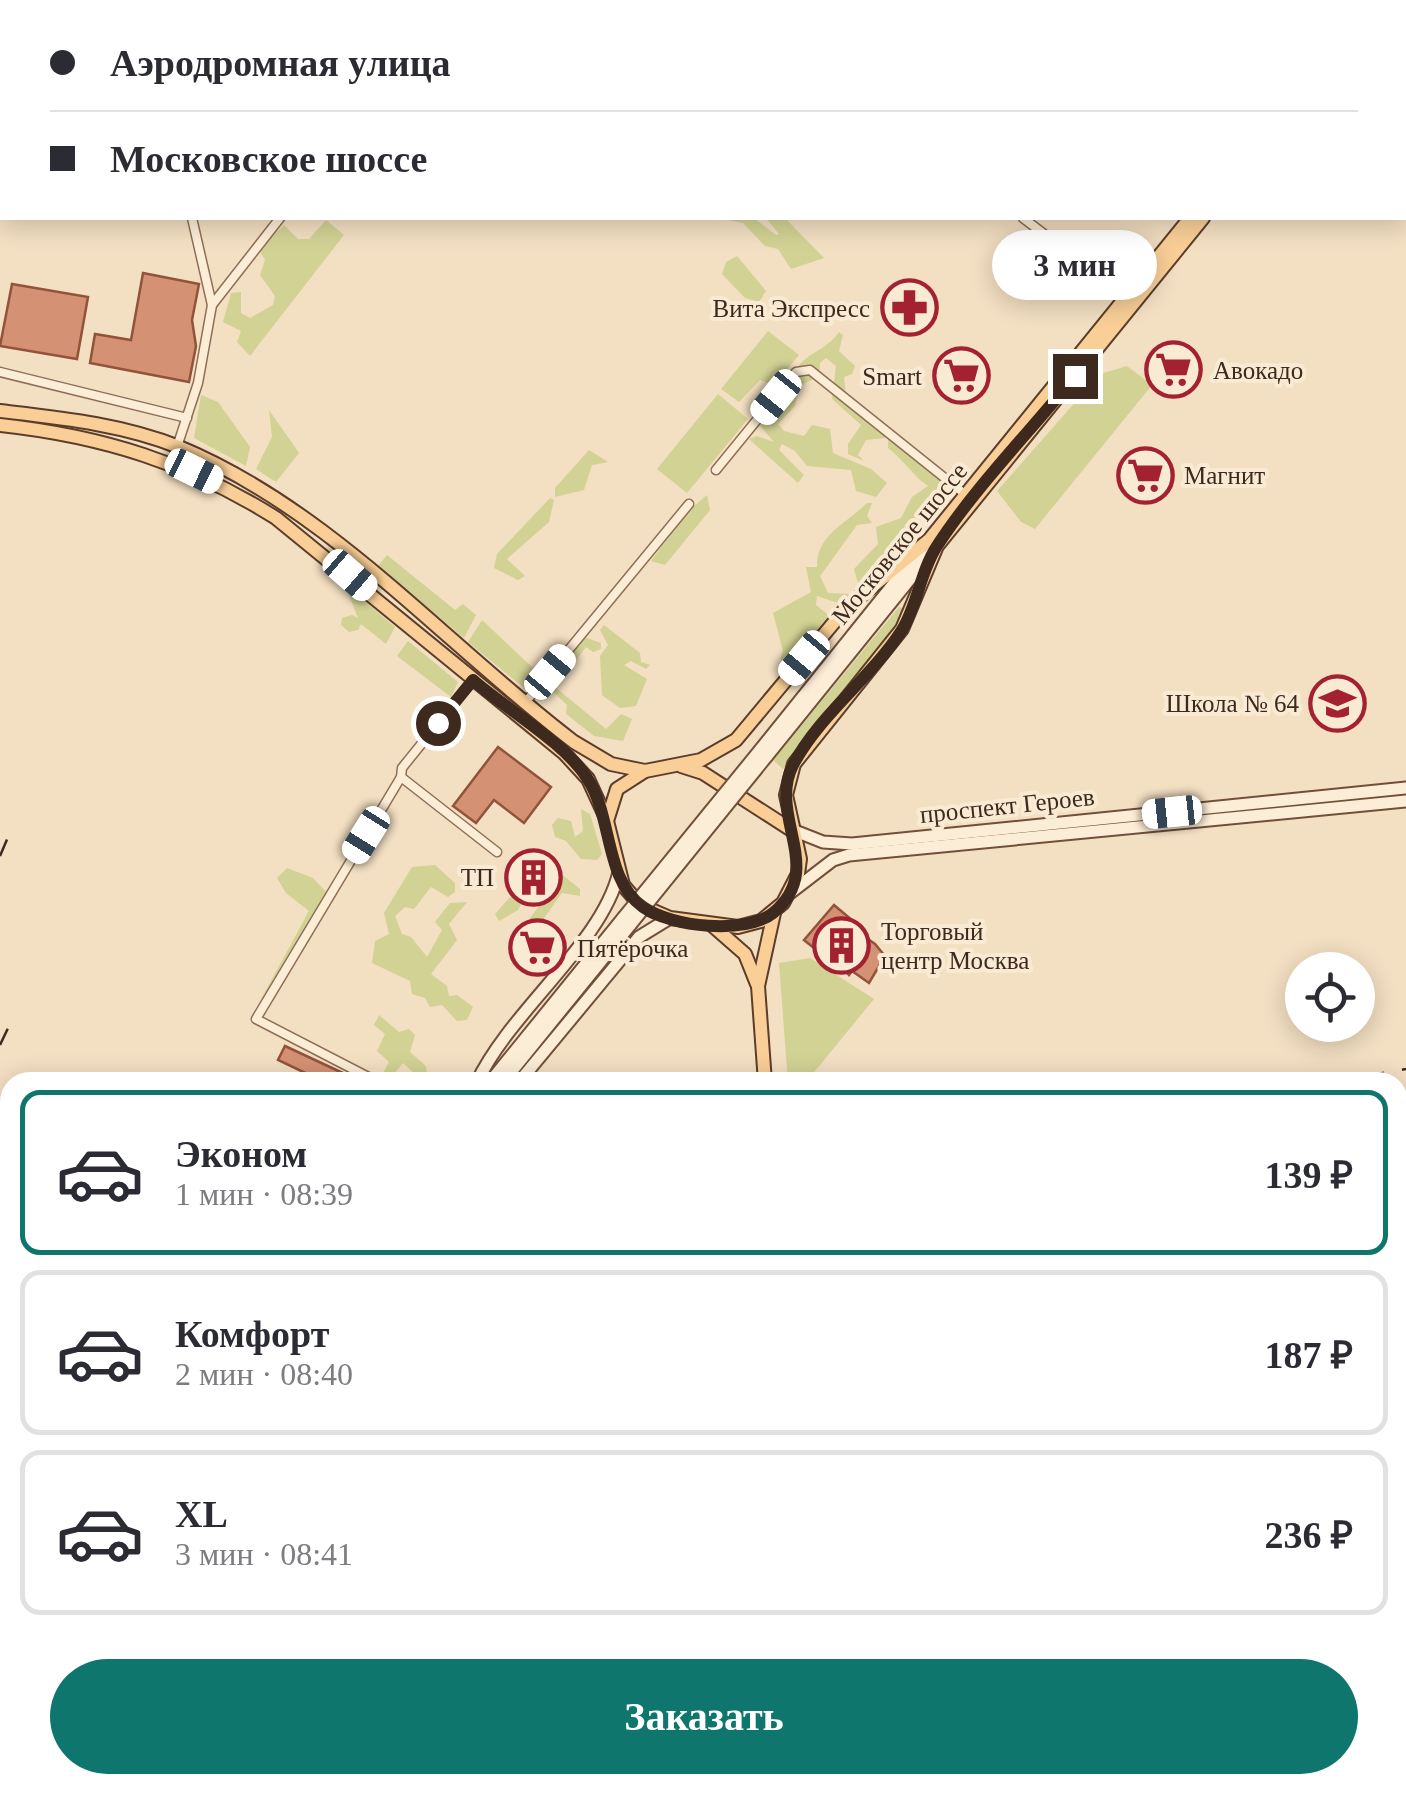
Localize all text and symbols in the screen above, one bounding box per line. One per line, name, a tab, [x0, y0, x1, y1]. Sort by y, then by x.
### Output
text: Аэродромная улица	[110, 42, 451, 84]
text: Московское шоссе	[110, 138, 427, 180]
callout: 3 мин	[992, 231, 1158, 301]
text: 3 мин	[1033, 247, 1116, 283]
pharmacy icon: Вита Экспресс	[879, 278, 939, 338]
place label: Вита Экспресс	[712, 295, 870, 322]
supermarket icon: Авокадо	[1144, 340, 1204, 400]
supermarket icon: Smart	[931, 346, 991, 406]
route end	[1053, 354, 1098, 399]
place label: Авокадо	[1213, 357, 1303, 384]
place label: Smart	[862, 363, 922, 390]
car	[745, 364, 807, 430]
car	[160, 444, 228, 498]
supermarket icon: Магнит	[1115, 445, 1175, 505]
street label: Московское шоссе	[826, 458, 972, 629]
place label: Магнит	[1184, 462, 1265, 489]
car	[318, 544, 382, 606]
car	[773, 625, 835, 691]
car	[519, 639, 581, 705]
school or university icon: Школа № 64	[1308, 673, 1368, 733]
place label: Школа № 64	[1166, 690, 1299, 717]
route start	[416, 701, 461, 746]
street label: проспект Героев	[918, 783, 1096, 828]
car	[1141, 794, 1203, 830]
car	[337, 802, 395, 868]
building icon: ТП	[503, 847, 563, 907]
place label: ТП	[461, 864, 494, 891]
building icon: Торговый центр Москва	[812, 915, 872, 975]
supermarket icon: Пятёрочка	[508, 918, 568, 978]
place label: Торговый центр Москва	[881, 918, 1029, 974]
place label: Пятёрочка	[577, 935, 688, 962]
map controls	[1285, 952, 1375, 1042]
button: locate	[1285, 952, 1375, 1042]
icon: car	[55, 1128, 145, 1218]
text: Эконом	[175, 1133, 307, 1175]
text: 139 ₽	[1264, 1154, 1353, 1196]
text: 1 мин · 08:39	[175, 1176, 353, 1212]
icon: car	[55, 1308, 145, 1398]
text: Комфорт	[175, 1313, 329, 1355]
text: 187 ₽	[1264, 1334, 1353, 1376]
text: 2 мин · 08:40	[175, 1356, 353, 1392]
icon: car	[55, 1488, 145, 1578]
text: XL	[175, 1493, 228, 1535]
text: 236 ₽	[1264, 1514, 1353, 1556]
text: 3 мин · 08:41	[175, 1536, 353, 1572]
button: Заказать	[50, 1659, 1358, 1774]

